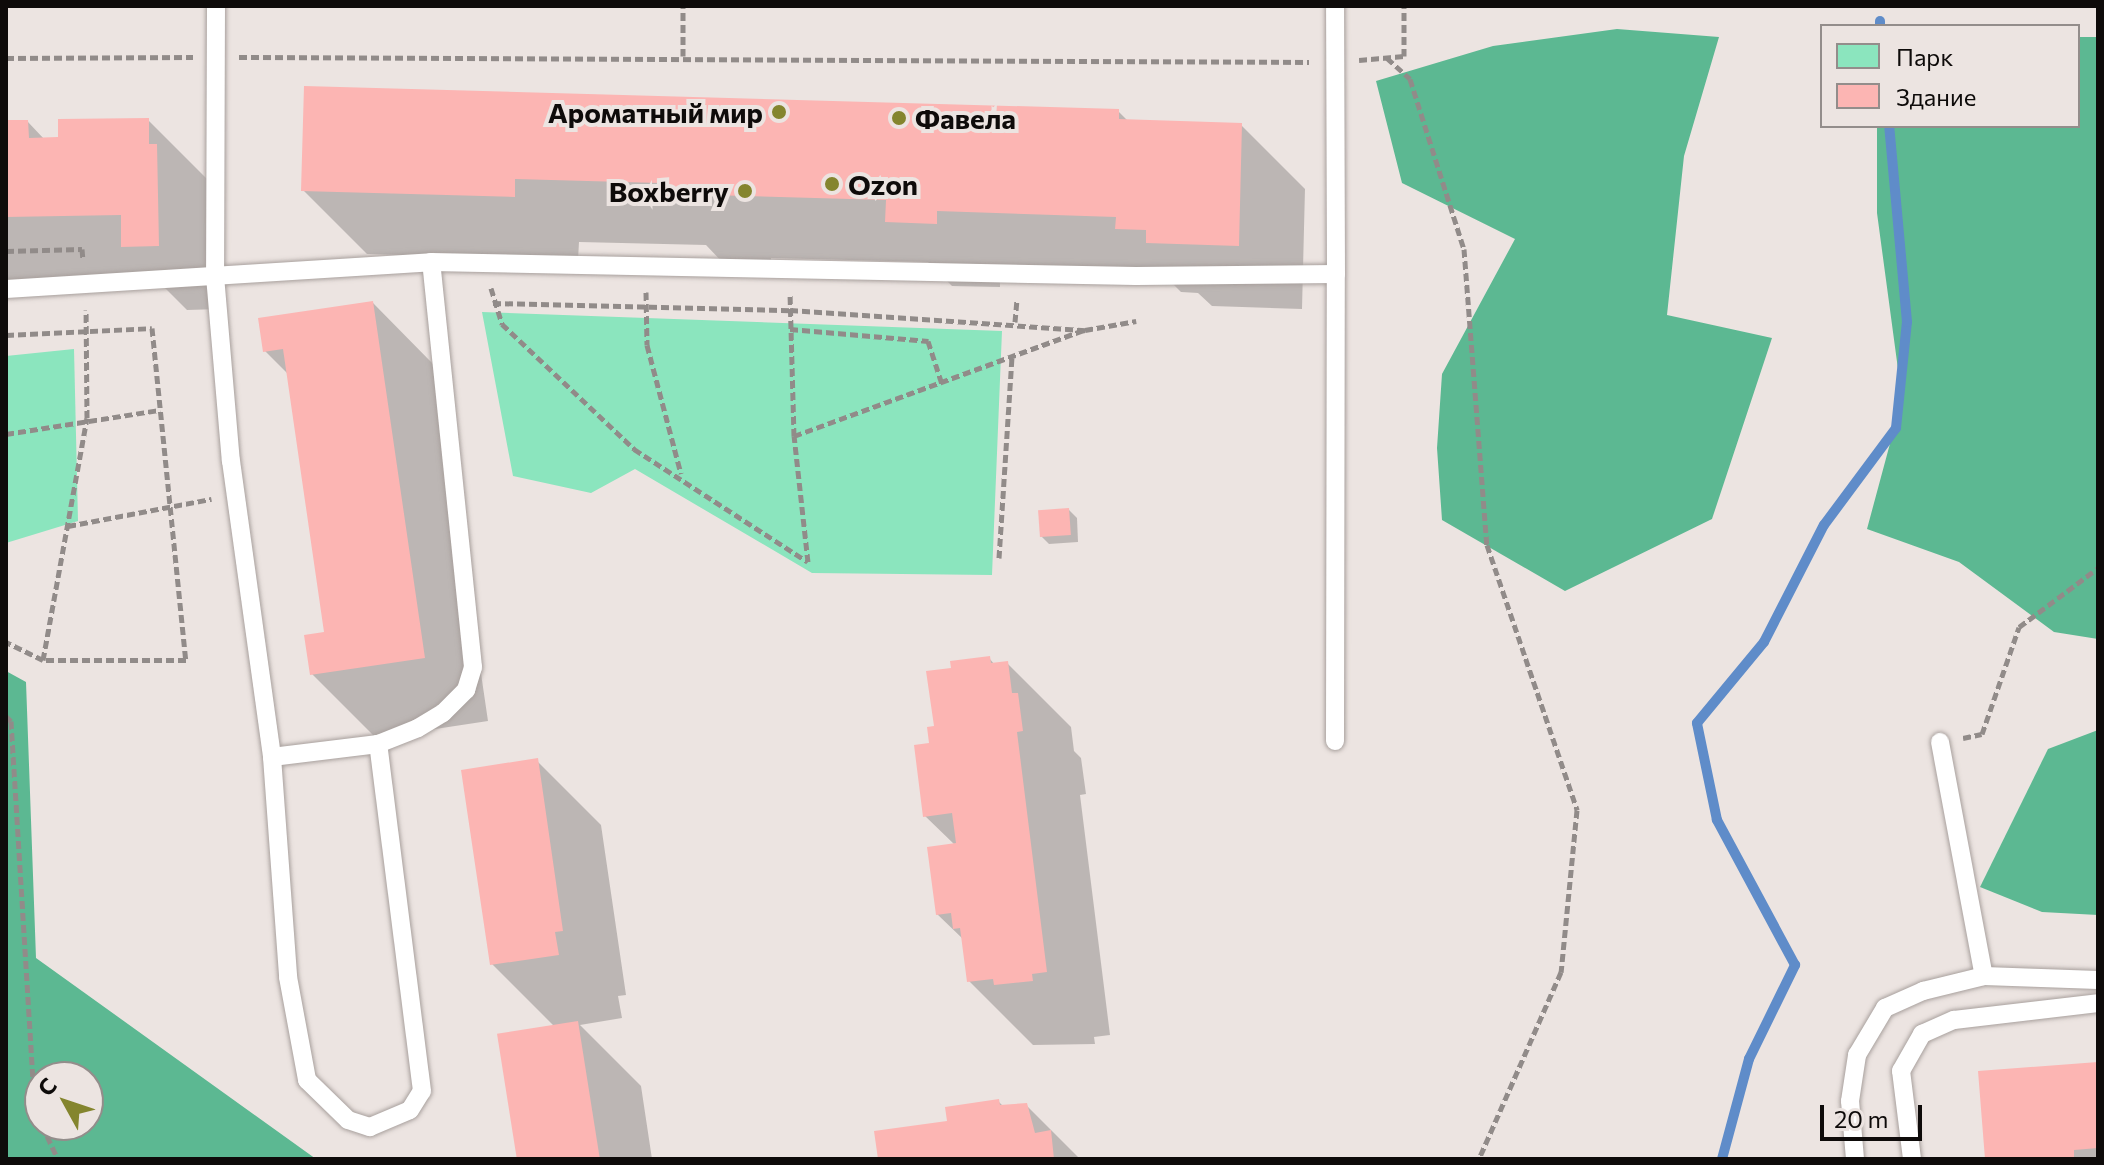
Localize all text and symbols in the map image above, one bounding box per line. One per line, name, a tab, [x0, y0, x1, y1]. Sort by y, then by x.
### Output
legend	[1820, 24, 2080, 128]
text: Парк	[1896, 42, 1953, 71]
text: Здание	[1896, 82, 1976, 111]
place label: Ароматный мир	[548, 95, 763, 129]
place label: Фавела	[915, 101, 1016, 135]
marker: Ароматный мир	[770, 103, 788, 121]
marker: Фавела	[890, 109, 908, 127]
place label: Ozon	[848, 167, 918, 201]
place label: Boxberry	[609, 174, 729, 208]
marker: Ozon	[823, 175, 841, 193]
marker: Boxberry	[736, 182, 754, 200]
north arrow	[24, 1061, 104, 1141]
text: С	[32, 1072, 62, 1101]
scale bar	[1824, 1089, 1926, 1139]
text: 20 m	[1834, 1104, 1888, 1133]

